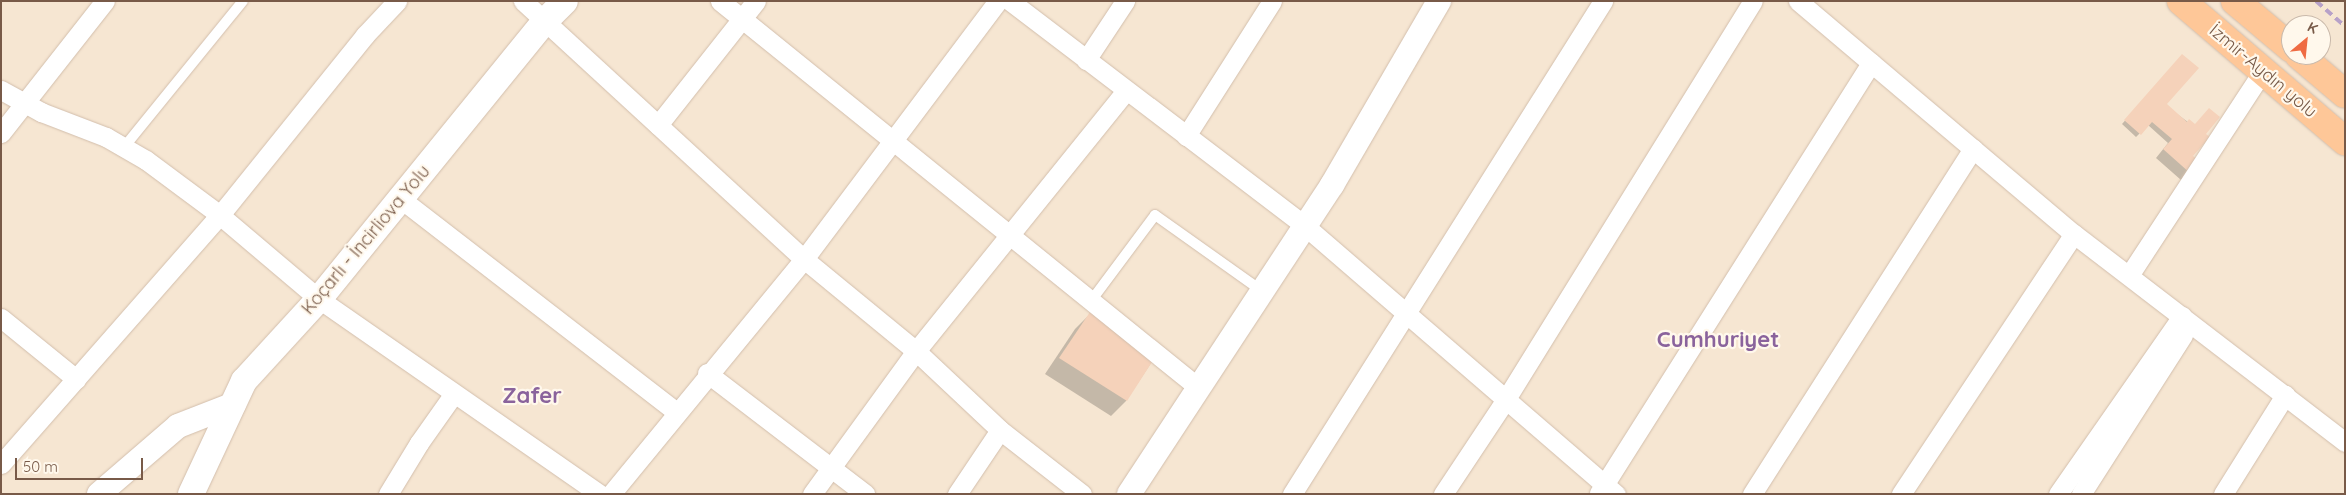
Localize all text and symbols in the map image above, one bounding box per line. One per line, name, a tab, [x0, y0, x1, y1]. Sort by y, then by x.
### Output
north arrow	[2281, 15, 2331, 65]
text: K	[2304, 18, 2321, 38]
street label: İzmir-Aydın yolu	[2205, 20, 2321, 122]
street label: Koçarlı - İncirliova Yolu	[297, 161, 435, 319]
district label: Cumhuriyet	[1657, 327, 1779, 353]
district label: Zafer	[502, 383, 562, 409]
scale bar	[18, 448, 145, 480]
text: 50 m	[23, 457, 58, 476]

